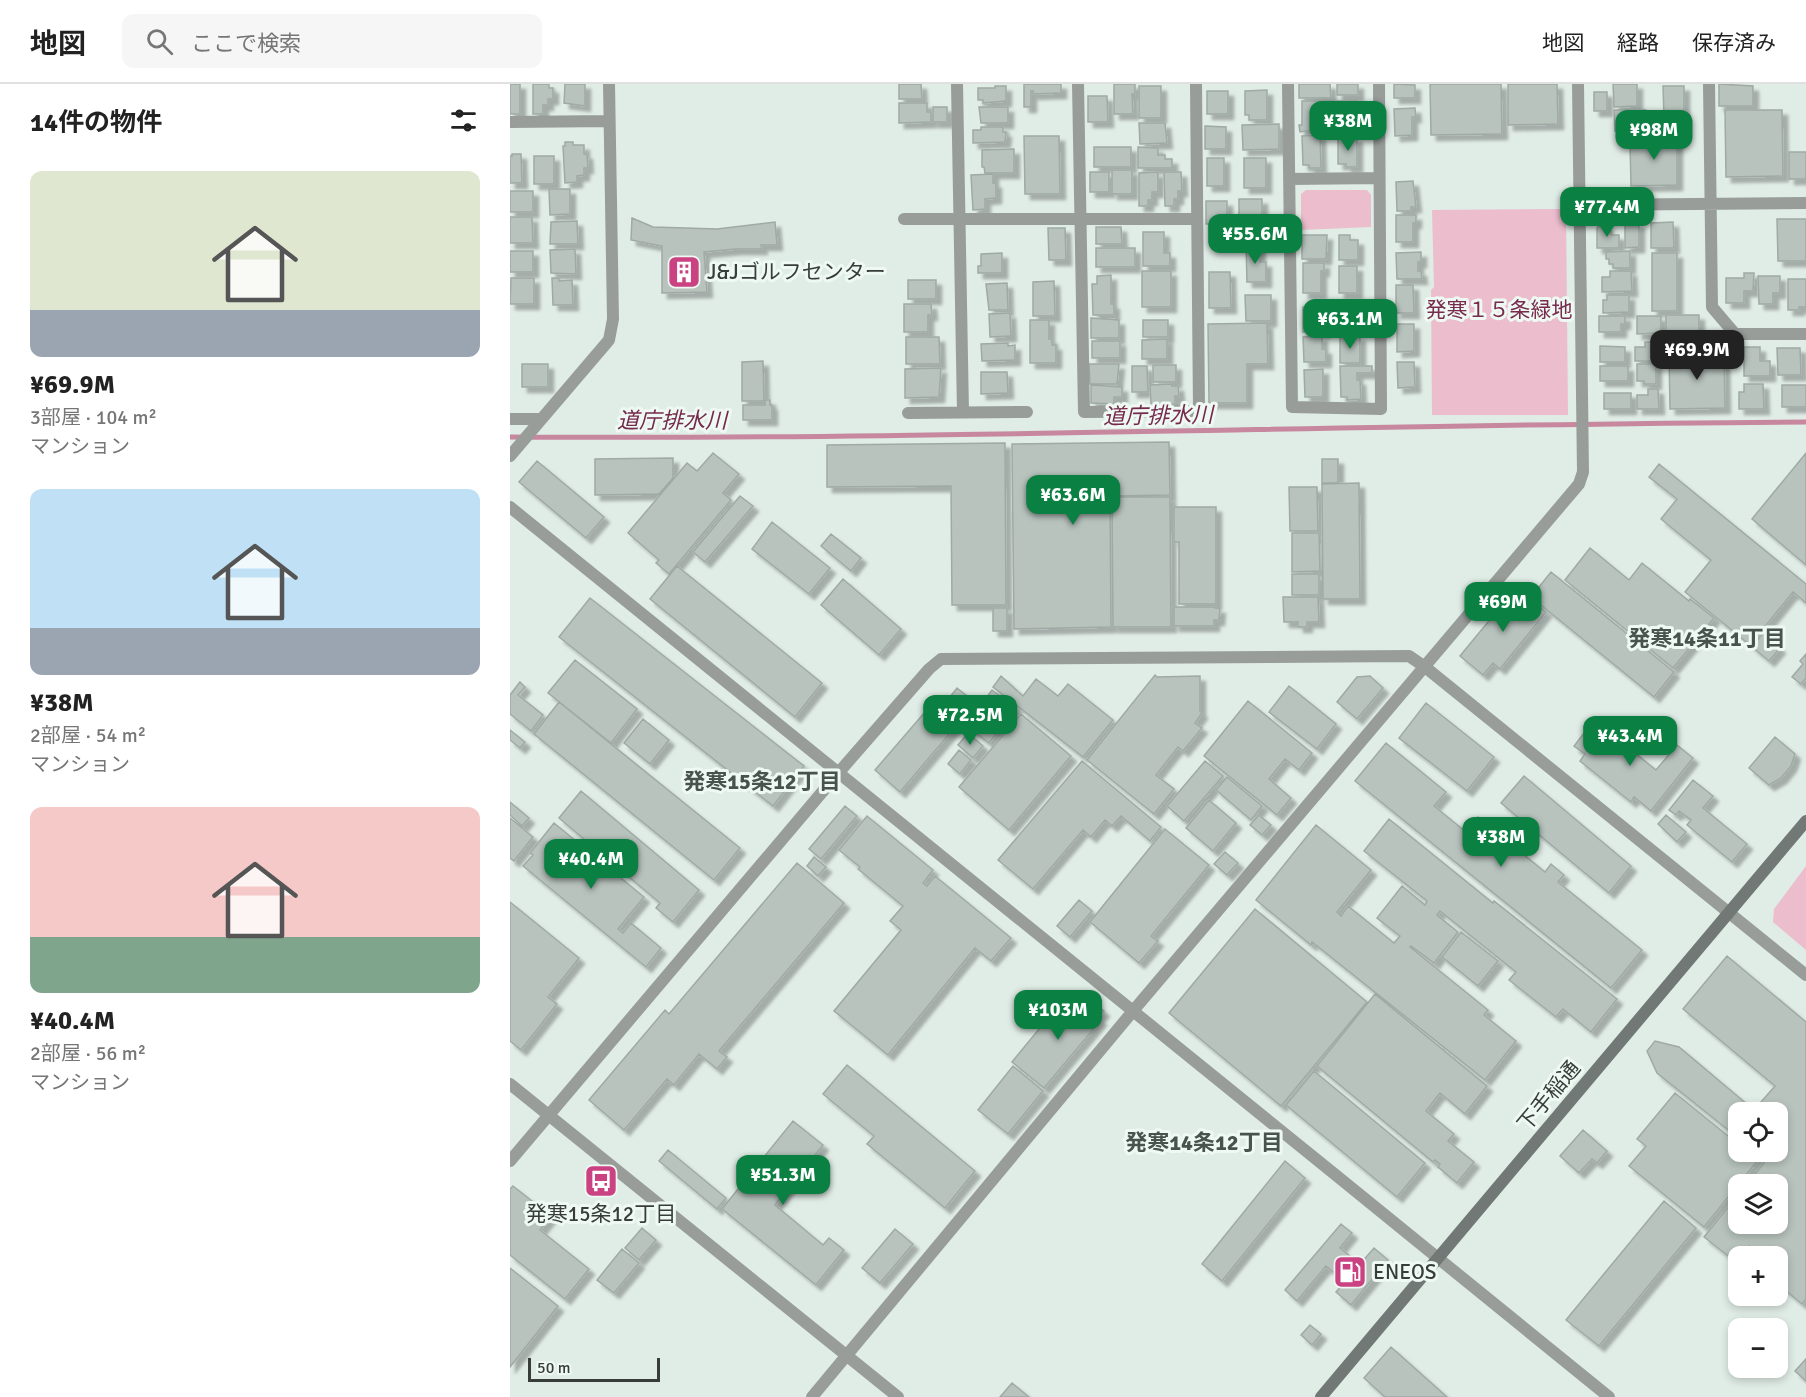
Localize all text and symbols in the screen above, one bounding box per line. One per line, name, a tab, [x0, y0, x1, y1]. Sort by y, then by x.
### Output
search box	[122, 14, 542, 68]
icon: search	[143, 25, 176, 58]
text: 地図	[30, 27, 86, 61]
text: ここで検索	[191, 30, 301, 57]
text: 地図	[1542, 30, 1584, 56]
text: 経路	[1617, 30, 1659, 56]
text: 保存済み	[1692, 30, 1776, 56]
pin: ¥38M	[1312, 101, 1384, 152]
icon: filters	[447, 104, 480, 137]
text: 14件の物件	[30, 107, 162, 139]
text: ¥38M	[1323, 108, 1373, 133]
pin: ¥98M	[1618, 110, 1690, 161]
text: ¥98M	[1629, 117, 1679, 142]
pin: ¥77.4M	[1558, 187, 1656, 238]
text: ¥77.4M	[1574, 194, 1640, 219]
icon: home	[201, 210, 309, 318]
pin: ¥55.6M	[1206, 214, 1304, 265]
text: ¥55.6M	[1222, 221, 1288, 246]
building icon: J&Jゴルフセンター	[666, 254, 702, 290]
place label: J&Jゴルフセンター	[707, 259, 886, 285]
park label: 発寒１５条緑地	[1426, 297, 1573, 323]
pin: ¥63.1M	[1301, 299, 1399, 350]
text: ¥63.1M	[1317, 306, 1383, 331]
pin: ¥69.9M	[1648, 330, 1746, 381]
text: ¥69.9M	[1664, 337, 1730, 362]
text: ¥69.9M	[30, 369, 115, 401]
water label: 道庁排水川	[1103, 401, 1215, 430]
text: 3部屋 · 104 m²	[30, 405, 157, 430]
water label: 道庁排水川	[617, 407, 729, 434]
text: マンション	[30, 434, 130, 459]
pin: ¥63.6M	[1024, 475, 1122, 526]
text: ¥63.6M	[1040, 482, 1106, 507]
icon: home	[201, 528, 309, 636]
pin: ¥69M	[1467, 582, 1539, 633]
text: ¥69M	[1478, 589, 1528, 614]
district label: 発寒14条11丁目	[1628, 625, 1786, 652]
text: ¥38M	[30, 687, 94, 719]
pin: ¥72.5M	[921, 695, 1019, 746]
text: ¥72.5M	[937, 702, 1003, 727]
pin: ¥43.4M	[1581, 716, 1679, 767]
text: 2部屋 · 54 m²	[30, 723, 146, 748]
text: ¥43.4M	[1597, 723, 1663, 748]
text: マンション	[30, 752, 130, 777]
district label: 発寒15条12丁目	[683, 768, 841, 795]
pin: ¥38M	[1465, 817, 1537, 868]
text: ¥38M	[1476, 824, 1526, 849]
pin: ¥40.4M	[542, 839, 640, 890]
icon: home	[201, 846, 309, 954]
text: ¥40.4M	[558, 846, 624, 871]
pin: ¥103M	[1016, 990, 1100, 1041]
text: ¥103M	[1028, 997, 1088, 1022]
text: ¥40.4M	[30, 1005, 115, 1037]
text: 2部屋 · 56 m²	[30, 1041, 146, 1066]
street label: 下手稲通	[1512, 1055, 1586, 1137]
text: マンション	[30, 1070, 130, 1095]
map controls	[1728, 1102, 1788, 1378]
button: locate	[1728, 1102, 1788, 1162]
district label: 発寒14条12丁目	[1125, 1129, 1283, 1156]
pin: ¥51.3M	[734, 1155, 832, 1206]
text: ¥51.3M	[750, 1162, 816, 1187]
bus stop icon: 発寒15条12丁目	[583, 1163, 619, 1199]
button: layers	[1728, 1174, 1788, 1234]
place label: 発寒15条12丁目	[526, 1201, 676, 1227]
button: +	[1728, 1246, 1788, 1306]
fuel station icon: ENEOS	[1332, 1254, 1368, 1290]
place label: ENEOS	[1373, 1259, 1436, 1285]
button: −	[1728, 1318, 1788, 1378]
scale bar	[528, 1355, 660, 1382]
text: 50 m	[537, 1358, 571, 1378]

